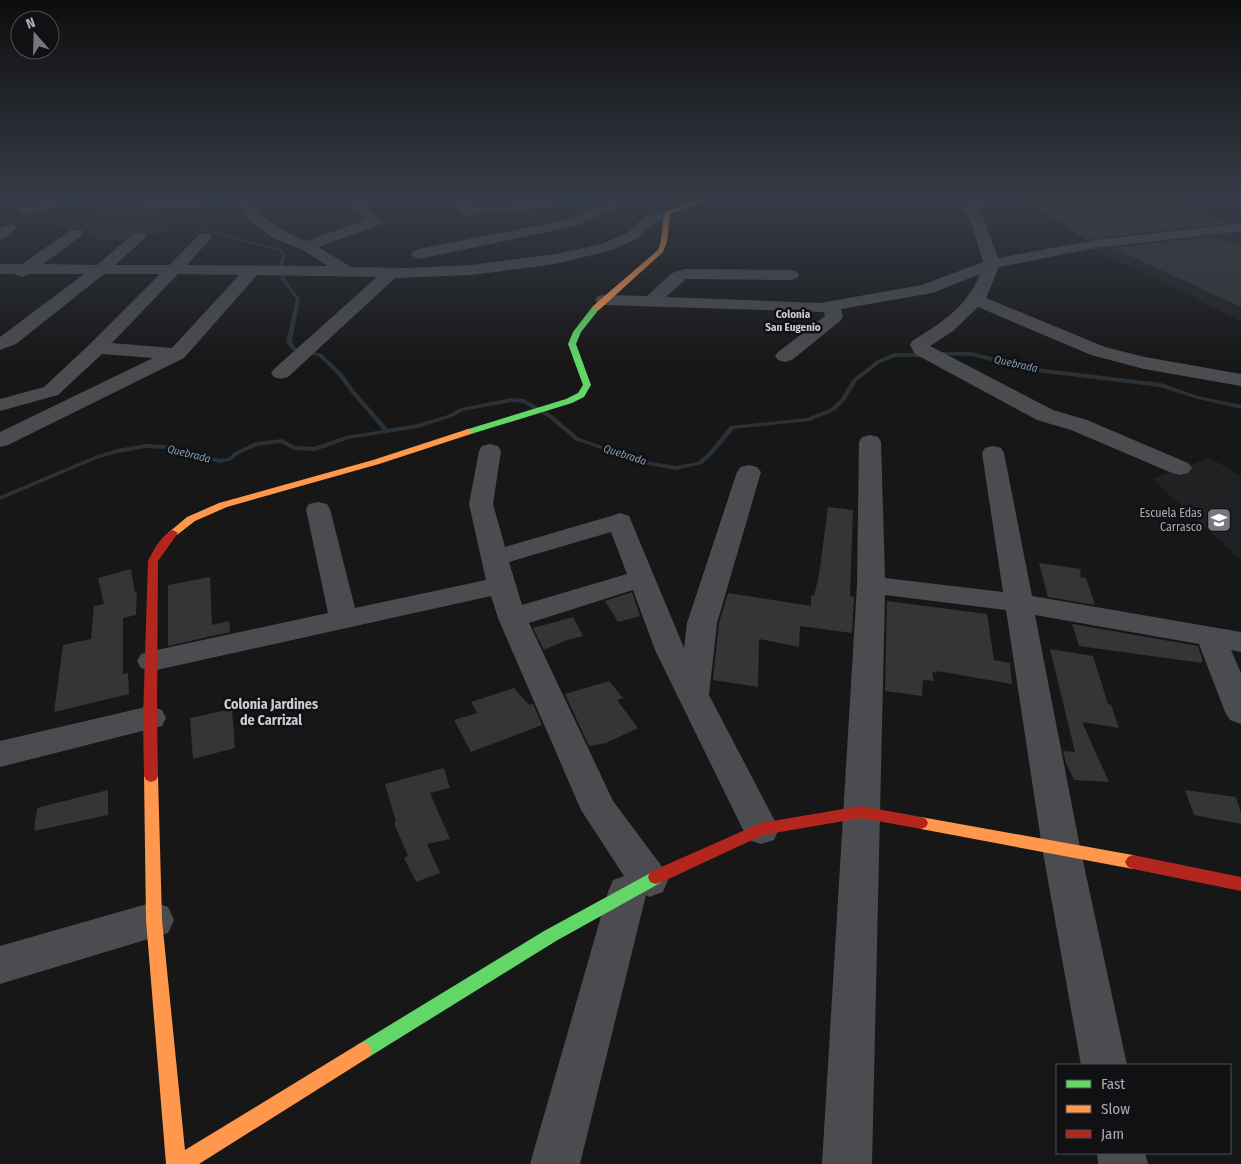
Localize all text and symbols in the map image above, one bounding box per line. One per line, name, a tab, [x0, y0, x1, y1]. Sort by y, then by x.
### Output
north arrow	[10, 10, 60, 60]
text: N	[24, 14, 38, 33]
district label: Colonia San Eugenio	[765, 308, 821, 334]
water label: Quebrada	[993, 353, 1039, 375]
water label: Quebrada	[166, 442, 212, 466]
water label: Quebrada	[602, 442, 648, 468]
place label: Escuela Edas Carrasco	[1140, 506, 1202, 534]
school or university icon: Escuela Edas Carrasco	[1206, 507, 1232, 533]
district label: Colonia Jardines de Carrizal	[224, 696, 318, 729]
legend	[1056, 1064, 1231, 1154]
text: Fast	[1101, 1075, 1125, 1093]
text: Slow	[1101, 1100, 1130, 1118]
text: Jam	[1101, 1125, 1124, 1143]

